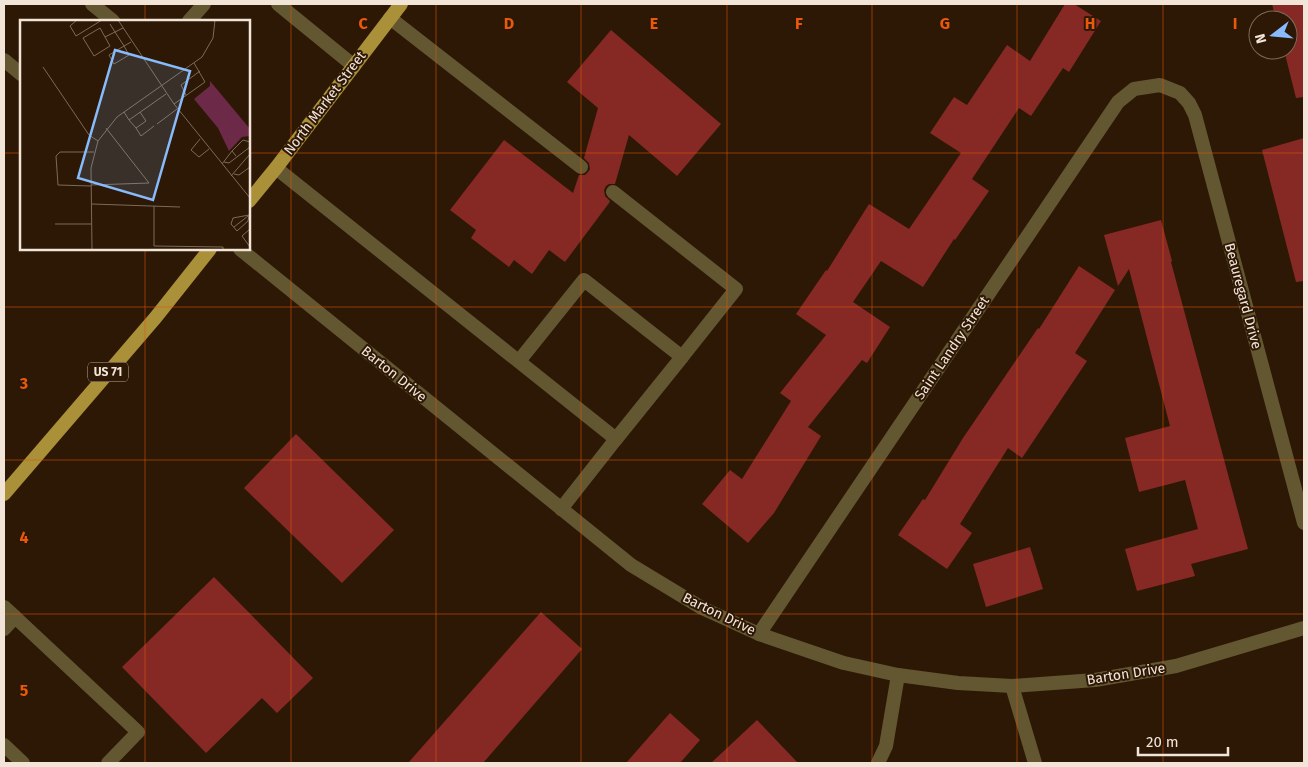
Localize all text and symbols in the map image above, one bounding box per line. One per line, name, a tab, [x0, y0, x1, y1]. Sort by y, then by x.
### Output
north arrow	[1248, 10, 1298, 60]
text: C	[358, 14, 368, 33]
text: D	[504, 14, 514, 33]
text: E	[650, 14, 658, 33]
text: F	[795, 14, 803, 33]
text: G	[940, 14, 950, 33]
text: H	[1085, 14, 1095, 33]
text: I	[1233, 14, 1237, 33]
inset map	[20, 20, 250, 250]
text: N	[1252, 32, 1270, 45]
street label: North Market Street	[280, 47, 370, 158]
street label: Beauregard Drive	[1221, 241, 1265, 351]
street label: Saint Landry Street	[911, 292, 993, 403]
street label: Barton Drive	[358, 342, 430, 406]
road number: US 71	[88, 362, 128, 382]
text: 3	[19, 374, 28, 393]
text: 4	[19, 528, 29, 547]
street label: Barton Drive	[680, 589, 758, 639]
street label: Barton Drive	[1086, 659, 1166, 689]
text: 5	[20, 681, 29, 700]
scale bar	[1138, 724, 1228, 756]
text: 20 m	[1146, 733, 1179, 751]

